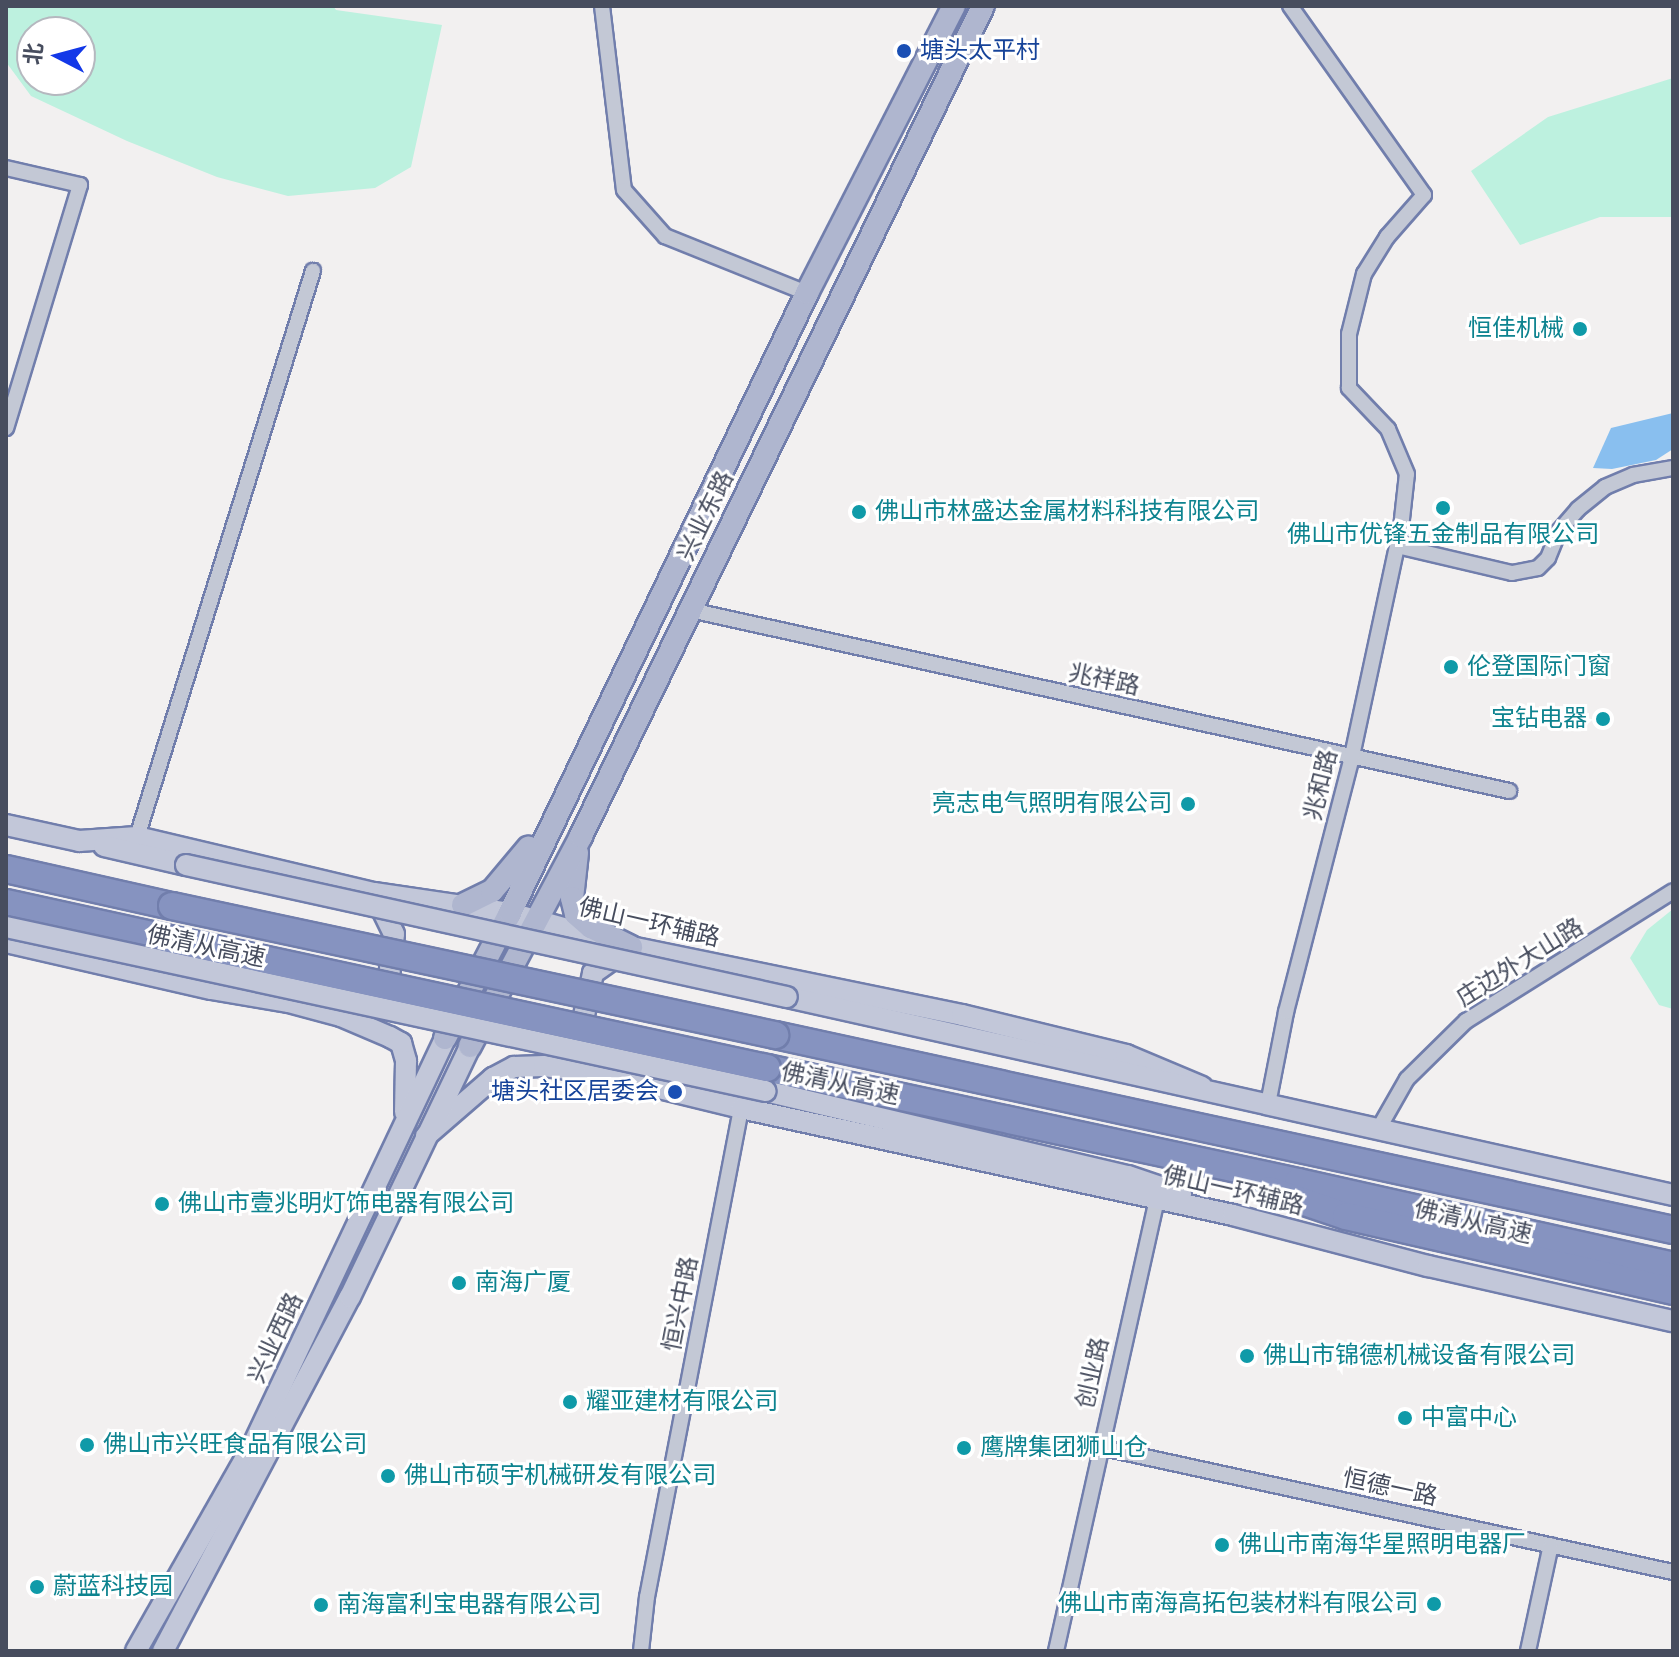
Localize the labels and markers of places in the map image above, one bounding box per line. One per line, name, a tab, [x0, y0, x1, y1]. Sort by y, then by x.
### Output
place label: 塘头太平村	[920, 37, 1040, 65]
marker: 塘头太平村	[895, 42, 913, 60]
place label: 恒佳机械	[1468, 315, 1564, 343]
marker: 恒佳机械	[1571, 320, 1589, 338]
place label: 佛山市林盛达金属材料科技有限公司	[875, 498, 1259, 526]
marker: 佛山市优锋五金制品有限公司	[1434, 499, 1452, 517]
marker: 佛山市林盛达金属材料科技有限公司	[850, 503, 868, 521]
place label: 佛山市优锋五金制品有限公司	[1287, 521, 1599, 549]
place label: 伦登国际门窗	[1467, 653, 1611, 681]
marker: 伦登国际门窗	[1442, 658, 1460, 676]
place label: 宝钻电器	[1491, 705, 1587, 733]
marker: 宝钻电器	[1594, 710, 1612, 728]
place label: 亮志电气照明有限公司	[932, 790, 1172, 818]
marker: 亮志电气照明有限公司	[1179, 795, 1197, 813]
place label: 塘头社区居委会	[491, 1078, 659, 1106]
marker: 塘头社区居委会	[666, 1083, 684, 1101]
place label: 佛山市壹兆明灯饰电器有限公司	[178, 1190, 514, 1218]
marker: 佛山市壹兆明灯饰电器有限公司	[153, 1195, 171, 1213]
place label: 南海广厦	[475, 1269, 571, 1297]
marker: 南海广厦	[450, 1274, 468, 1292]
place label: 佛山市锦德机械设备有限公司	[1263, 1342, 1575, 1370]
marker: 佛山市锦德机械设备有限公司	[1238, 1347, 1256, 1365]
place label: 耀亚建材有限公司	[586, 1388, 778, 1416]
marker: 耀亚建材有限公司	[561, 1393, 579, 1411]
place label: 中富中心	[1421, 1404, 1517, 1432]
marker: 中富中心	[1396, 1409, 1414, 1427]
place label: 佛山市兴旺食品有限公司	[103, 1431, 367, 1459]
place label: 鹰牌集团狮山仓	[980, 1434, 1148, 1462]
marker: 佛山市兴旺食品有限公司	[78, 1436, 96, 1454]
marker: 鹰牌集团狮山仓	[955, 1439, 973, 1457]
place label: 佛山市硕宇机械研发有限公司	[404, 1462, 716, 1490]
marker: 佛山市硕宇机械研发有限公司	[379, 1467, 397, 1485]
place label: 佛山市南海华星照明电器厂	[1238, 1531, 1526, 1559]
marker: 佛山市南海华星照明电器厂	[1213, 1536, 1231, 1554]
place label: 蔚蓝科技园	[53, 1573, 173, 1601]
marker: 蔚蓝科技园	[28, 1578, 46, 1596]
place label: 佛山市南海高拓包装材料有限公司	[1058, 1590, 1418, 1618]
place label: 南海富利宝电器有限公司	[337, 1591, 601, 1619]
marker: 佛山市南海高拓包装材料有限公司	[1425, 1595, 1443, 1613]
marker: 南海富利宝电器有限公司	[312, 1596, 330, 1614]

